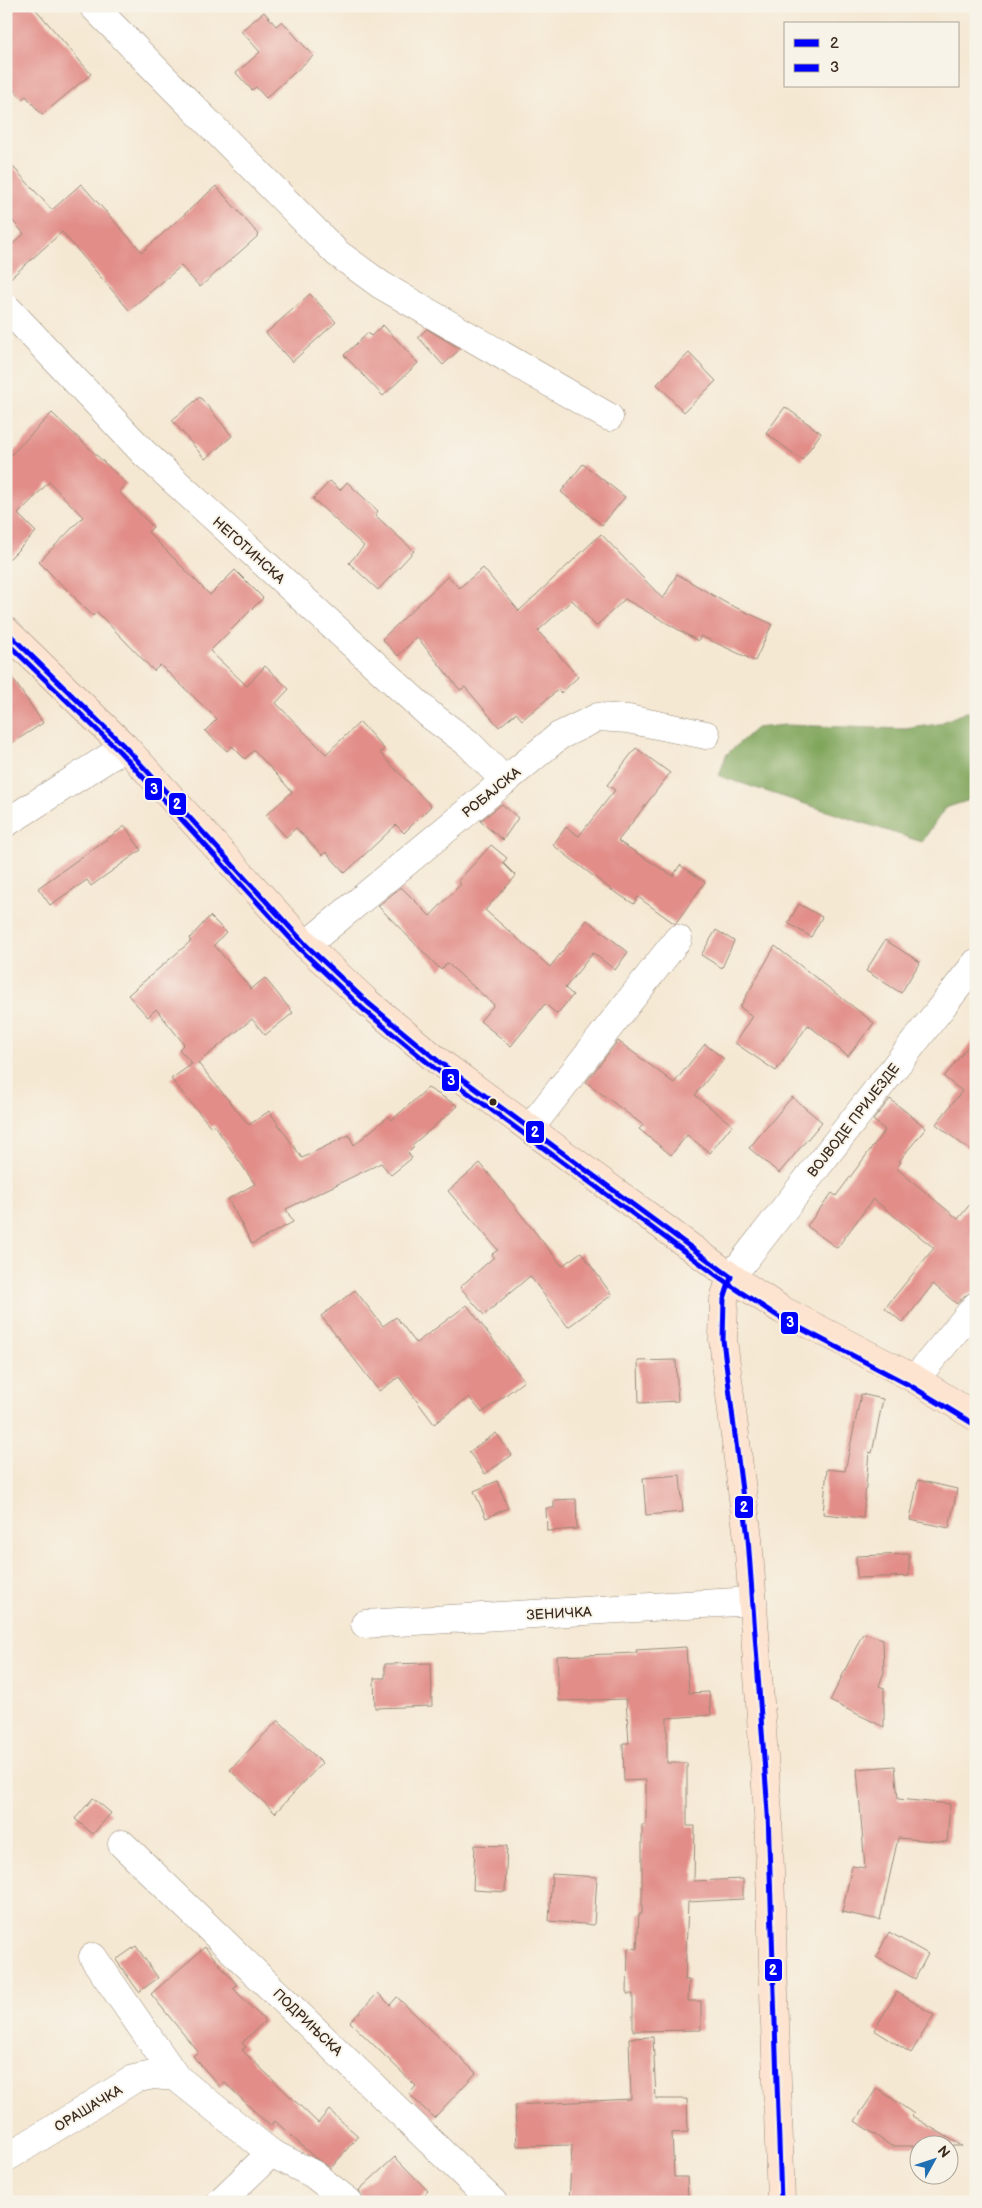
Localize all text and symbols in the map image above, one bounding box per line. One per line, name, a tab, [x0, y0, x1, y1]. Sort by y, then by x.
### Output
legend	[784, 22, 960, 88]
text: 2	[830, 34, 839, 53]
text: 3	[830, 58, 839, 77]
street label: НЕГОТИНСКА	[209, 513, 289, 588]
street label: РОБАЈСКА	[458, 763, 525, 821]
line badge: 3	[144, 777, 163, 801]
text: 3	[150, 781, 158, 798]
line badge: 2	[168, 792, 187, 816]
text: 2	[173, 796, 182, 813]
street label: ВОЈВОДЕ ПРИЈЕЗДЕ	[804, 1060, 903, 1181]
line badge: 3	[441, 1068, 460, 1092]
text: 3	[447, 1072, 455, 1089]
unlabelled marker	[488, 1097, 498, 1107]
line badge: 2	[525, 1120, 545, 1144]
text: 2	[531, 1124, 540, 1141]
line badge: 3	[780, 1311, 799, 1335]
text: 3	[786, 1314, 794, 1331]
line badge: 2	[734, 1495, 754, 1519]
text: 2	[740, 1499, 749, 1516]
street label: ЗЕНИЧКА	[526, 1603, 592, 1624]
line badge: 2	[764, 1958, 783, 1982]
text: 2	[769, 1962, 778, 1979]
street label: ПОДРИЊСКА	[270, 1985, 346, 2060]
street label: ОРАШАЧКА	[51, 2081, 126, 2135]
north arrow	[910, 2136, 960, 2186]
text: N	[934, 2142, 953, 2161]

